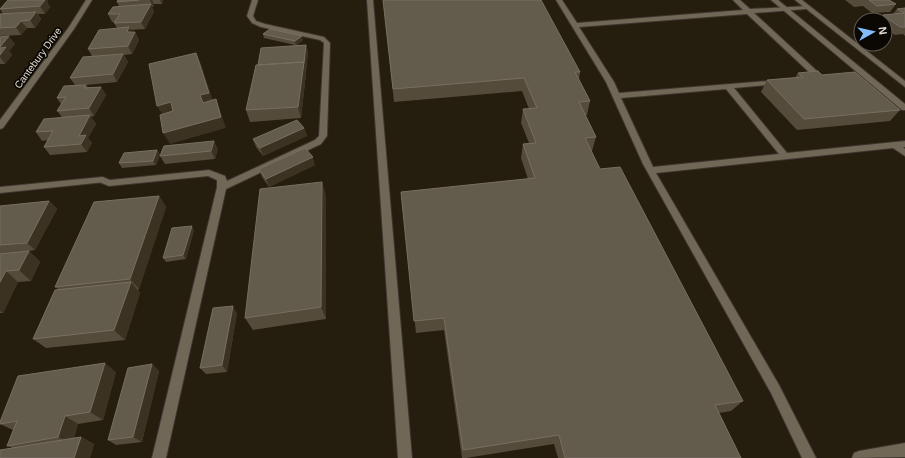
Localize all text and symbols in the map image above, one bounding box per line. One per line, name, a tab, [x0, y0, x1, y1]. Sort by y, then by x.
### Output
north arrow	[853, 12, 893, 52]
street label: Cantebury Drive	[12, 25, 64, 90]
text: N	[876, 26, 889, 35]

